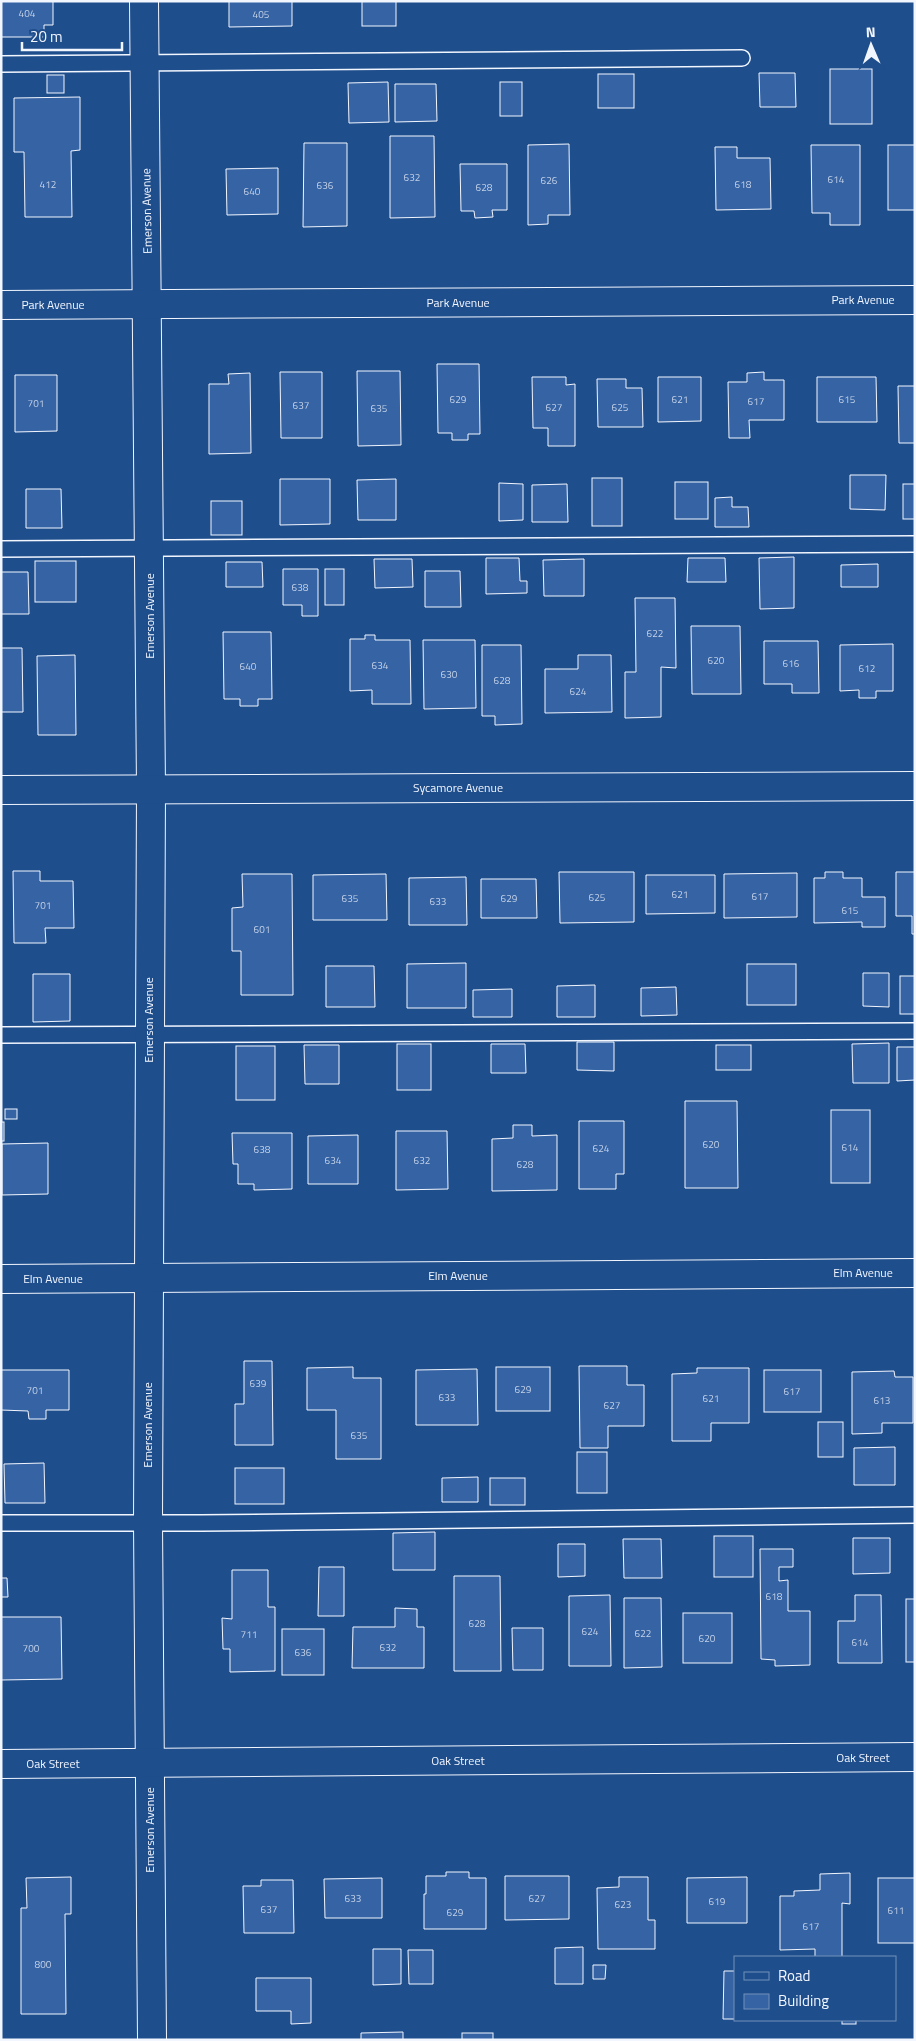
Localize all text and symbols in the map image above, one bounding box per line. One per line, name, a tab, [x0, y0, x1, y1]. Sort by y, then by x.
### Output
house number: 404	[19, 6, 36, 21]
house number: 405	[253, 7, 270, 22]
scale bar	[22, 20, 122, 52]
north arrow	[846, 20, 896, 70]
text: N	[865, 21, 876, 42]
text: 20 m	[30, 25, 63, 48]
street label: Emerson Avenue	[136, 168, 157, 254]
house number: 632	[404, 170, 420, 185]
house number: 614	[828, 172, 845, 187]
house number: 626	[541, 173, 558, 188]
house number: 412	[40, 177, 56, 192]
house number: 618	[735, 177, 752, 192]
house number: 636	[317, 178, 334, 193]
house number: 628	[476, 180, 493, 195]
house number: 640	[244, 184, 261, 199]
street label: Park Avenue	[831, 290, 895, 309]
street label: Park Avenue	[426, 293, 490, 312]
street label: Park Avenue	[21, 295, 85, 314]
house number: 629	[450, 392, 467, 407]
house number: 621	[672, 392, 688, 407]
house number: 615	[839, 392, 856, 407]
house number: 617	[748, 394, 764, 409]
house number: 701	[28, 396, 44, 411]
house number: 637	[293, 398, 309, 413]
house number: 627	[546, 400, 562, 415]
house number: 625	[612, 400, 629, 415]
house number: 635	[371, 401, 388, 416]
street label: Emerson Avenue	[140, 573, 159, 659]
house number: 638	[292, 580, 309, 595]
house number: 622	[647, 626, 663, 641]
house number: 620	[708, 653, 725, 668]
house number: 616	[783, 656, 800, 671]
house number: 634	[372, 658, 389, 673]
house number: 640	[240, 659, 257, 674]
house number: 612	[859, 661, 875, 676]
house number: 630	[441, 667, 458, 682]
house number: 628	[494, 673, 511, 688]
house number: 624	[570, 684, 587, 699]
street label: Sycamore Avenue	[413, 778, 503, 797]
house number: 621	[672, 887, 688, 902]
house number: 617	[752, 889, 768, 904]
house number: 625	[589, 890, 606, 905]
house number: 635	[342, 891, 359, 906]
house number: 629	[501, 891, 518, 906]
house number: 633	[430, 894, 446, 909]
house number: 701	[35, 898, 51, 913]
house number: 615	[842, 903, 859, 918]
house number: 601	[254, 922, 270, 937]
street label: Emerson Avenue	[139, 977, 158, 1063]
house number: 620	[703, 1137, 720, 1152]
house number: 614	[842, 1140, 859, 1155]
house number: 624	[593, 1141, 610, 1156]
house number: 638	[254, 1142, 271, 1157]
house number: 634	[325, 1153, 342, 1168]
house number: 632	[414, 1153, 430, 1168]
house number: 628	[517, 1157, 534, 1172]
street label: Elm Avenue	[833, 1263, 893, 1282]
street label: Elm Avenue	[428, 1266, 488, 1285]
street label: Elm Avenue	[23, 1269, 83, 1288]
house number: 639	[250, 1376, 267, 1391]
street label: Emerson Avenue	[138, 1382, 157, 1468]
house number: 629	[515, 1382, 532, 1397]
house number: 701	[27, 1383, 43, 1398]
house number: 617	[784, 1384, 800, 1399]
house number: 633	[439, 1390, 455, 1405]
house number: 621	[703, 1391, 719, 1406]
house number: 613	[874, 1393, 890, 1408]
house number: 627	[604, 1398, 620, 1413]
house number: 635	[351, 1428, 368, 1443]
house number: 618	[766, 1589, 783, 1604]
house number: 628	[469, 1616, 486, 1631]
house number: 624	[582, 1624, 599, 1639]
house number: 622	[635, 1626, 651, 1641]
house number: 711	[241, 1627, 257, 1642]
house number: 620	[699, 1631, 716, 1646]
house number: 614	[852, 1635, 869, 1650]
house number: 632	[380, 1640, 396, 1655]
house number: 700	[23, 1641, 40, 1656]
house number: 636	[295, 1645, 312, 1660]
street label: Oak Street	[836, 1748, 890, 1767]
street label: Oak Street	[431, 1751, 485, 1770]
street label: Oak Street	[26, 1754, 80, 1773]
street label: Emerson Avenue	[140, 1787, 159, 1873]
house number: 633	[345, 1891, 361, 1906]
house number: 627	[529, 1891, 545, 1906]
house number: 619	[709, 1894, 726, 1909]
house number: 623	[615, 1897, 631, 1912]
house number: 637	[261, 1902, 277, 1917]
house number: 611	[888, 1903, 904, 1918]
house number: 629	[447, 1905, 464, 1920]
house number: 617	[803, 1919, 819, 1934]
legend	[734, 1956, 896, 2021]
house number: 800	[35, 1957, 52, 1972]
text: Road	[778, 1964, 810, 1987]
text: Building	[778, 1989, 829, 2012]

